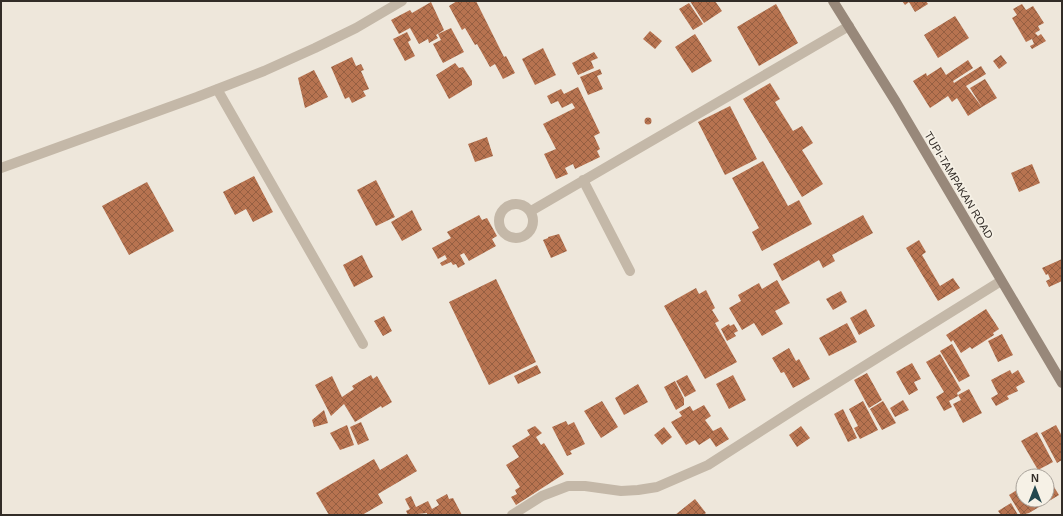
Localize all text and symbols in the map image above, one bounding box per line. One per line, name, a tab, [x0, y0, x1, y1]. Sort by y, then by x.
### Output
street label: TUPI-TAMPAKAN ROAD	[922, 129, 996, 241]
north arrow	[1015, 468, 1055, 508]
text: N	[1031, 472, 1039, 484]

